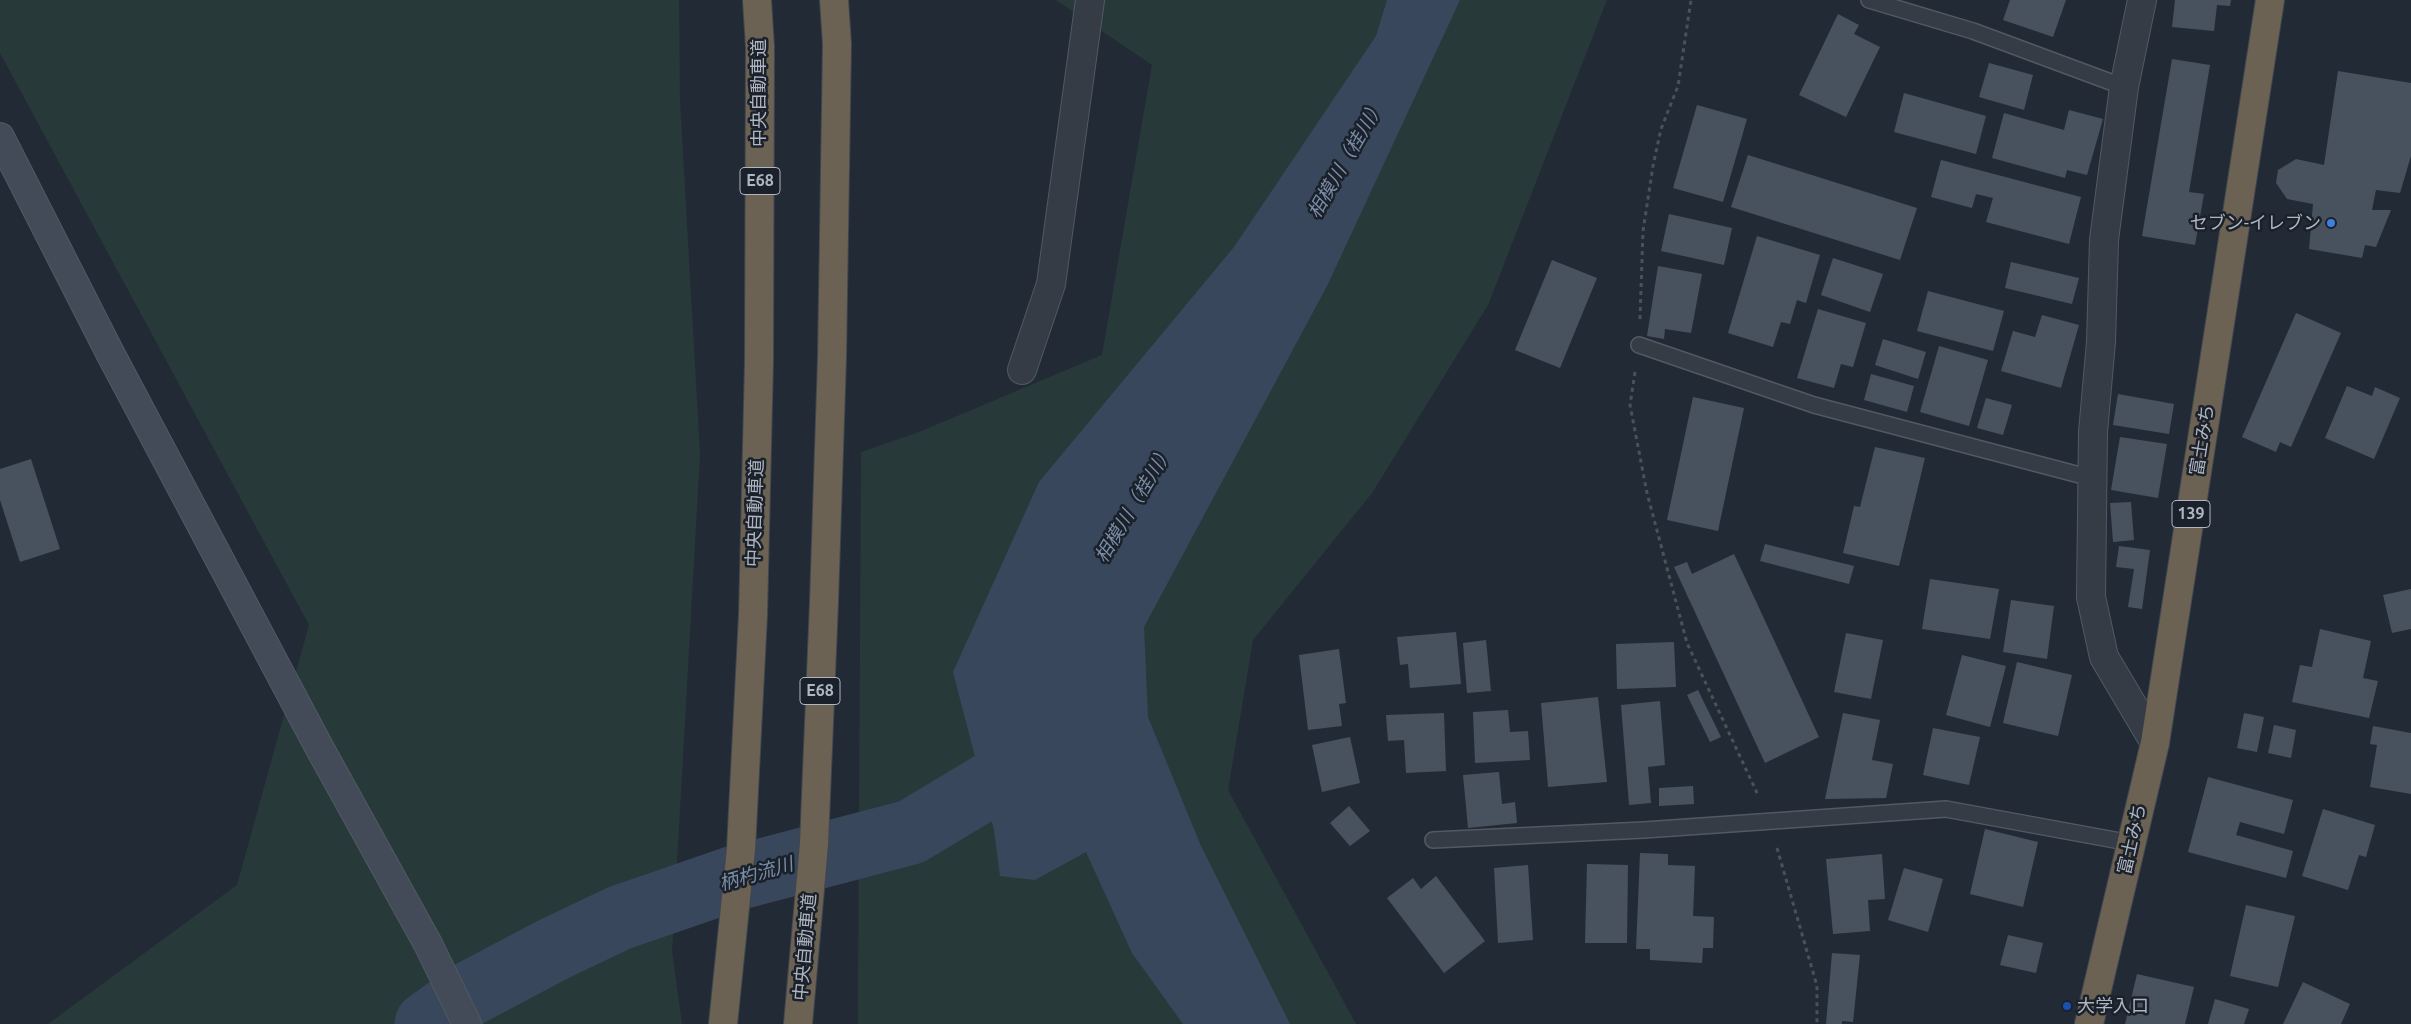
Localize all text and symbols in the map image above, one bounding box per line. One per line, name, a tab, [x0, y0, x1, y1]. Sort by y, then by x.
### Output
street label: 中央自動車道	[748, 39, 770, 147]
water label: 相模川（桂川）	[1303, 96, 1389, 222]
road number: E68	[740, 168, 780, 195]
place label: セブン-イレブン	[2190, 212, 2321, 234]
marker: セブン-イレブン	[2325, 217, 2337, 229]
street label: 富士みち	[2186, 403, 2218, 477]
water label: 相模川（桂川）	[1090, 441, 1178, 567]
street label: 中央自動車道	[742, 459, 768, 567]
road number: 139	[2172, 500, 2210, 528]
road number: E68	[800, 678, 840, 704]
street label: 富士みち	[2113, 801, 2151, 877]
water label: 柄杓流川	[716, 853, 796, 895]
street label: 中央自動車道	[790, 892, 820, 1002]
place label: 大学入口	[2077, 995, 2149, 1017]
marker: 大学入口	[2061, 1000, 2073, 1012]

